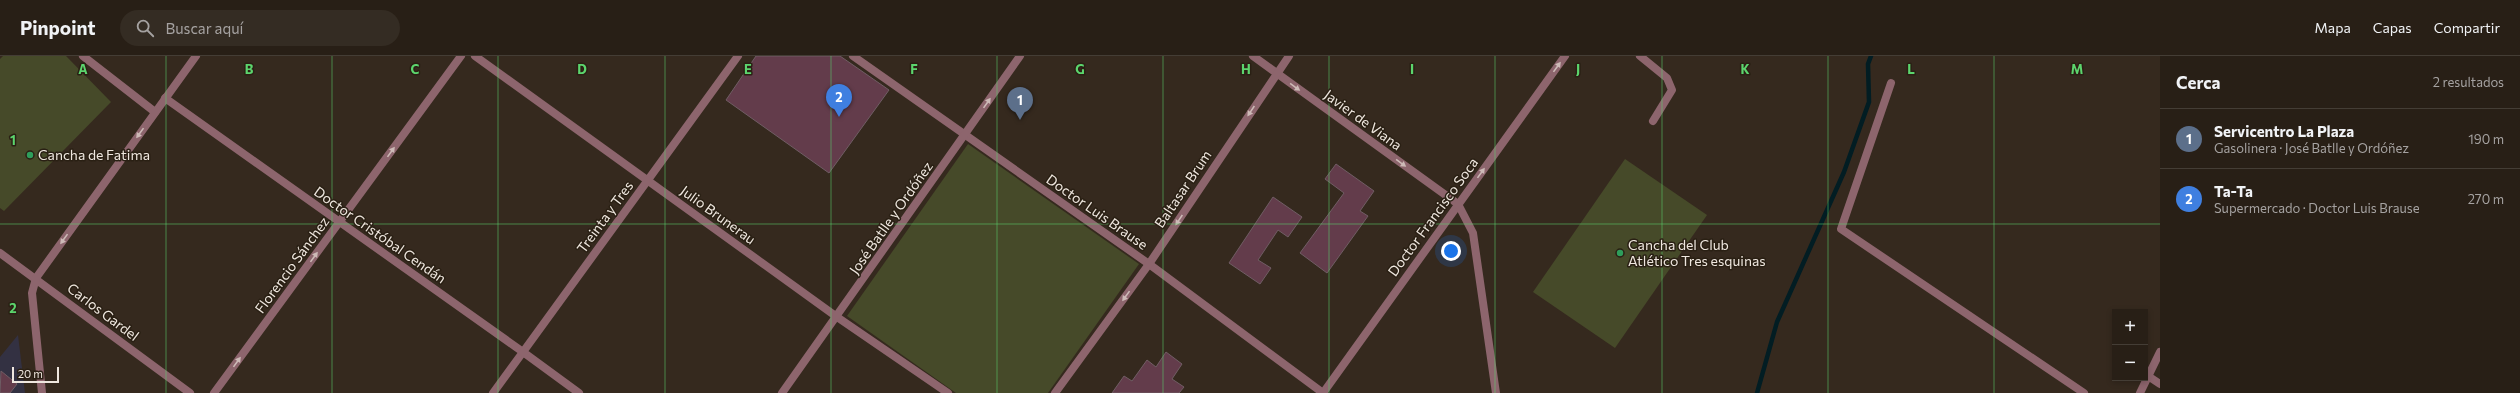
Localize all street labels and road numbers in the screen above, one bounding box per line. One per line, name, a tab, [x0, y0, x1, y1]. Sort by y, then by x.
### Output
street label: Javier de Viana	[1321, 86, 1405, 153]
street label: Baltasar Brum	[1150, 147, 1215, 231]
street label: Doctor Francisco Soca	[1384, 154, 1481, 279]
street label: José Batlle y Ordóñez	[845, 158, 936, 277]
street label: Doctor Luis Brause	[1043, 170, 1151, 253]
street label: Treinta y Tres	[573, 177, 636, 256]
street label: Julio Brunerau	[677, 182, 759, 247]
street label: Doctor Cristóbal Cendán	[311, 183, 450, 287]
street label: Florencio Sánchez	[251, 213, 332, 316]
street label: Carlos Gardel	[64, 279, 142, 344]

